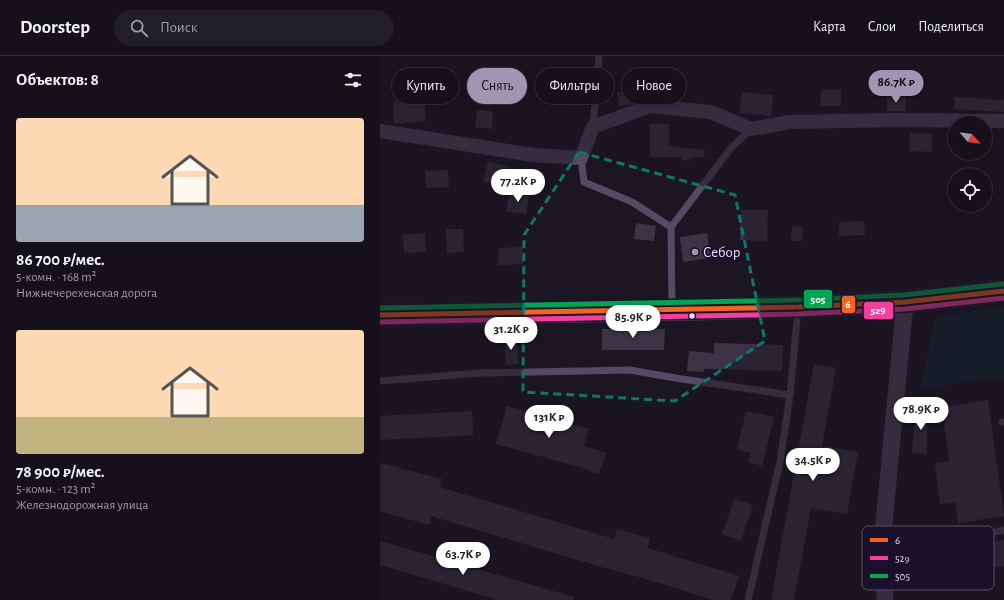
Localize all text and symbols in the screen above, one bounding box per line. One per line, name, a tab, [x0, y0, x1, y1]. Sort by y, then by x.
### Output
search box	[114, 10, 394, 46]
icon: search	[128, 17, 150, 39]
text: Doorstep	[20, 18, 90, 37]
text: Поиск	[160, 20, 198, 35]
text: Карта	[813, 20, 846, 34]
text: Слои	[868, 20, 896, 34]
text: Поделиться	[918, 20, 984, 34]
chip: Купить	[392, 68, 459, 104]
chip: Снять	[467, 68, 527, 104]
chip: Фильтры	[535, 68, 614, 104]
chip: Новое	[622, 68, 686, 104]
icon: filters	[342, 69, 364, 91]
pin: 86.7K ₽	[859, 70, 933, 104]
text: Объектов: 8	[16, 71, 99, 88]
text: 86.7K ₽	[878, 76, 914, 89]
north arrow	[948, 116, 992, 160]
map controls	[948, 116, 992, 212]
icon: home	[154, 144, 226, 216]
button: locate	[948, 168, 992, 212]
pin: 77.2K ₽	[481, 169, 555, 203]
text: 77.2K ₽	[500, 175, 536, 188]
place label: Себор	[703, 245, 741, 260]
marker: Себор	[690, 247, 700, 257]
text: 86 700 ₽/мес.	[16, 251, 105, 268]
text: 5-комн. · 168 m²	[16, 271, 96, 284]
text: Нижнечерехенская дорога	[16, 287, 157, 300]
line badge: 505	[803, 289, 833, 309]
text: 505	[810, 294, 826, 305]
line badge: 6	[841, 295, 856, 314]
text: 6	[845, 299, 851, 310]
line badge: 529	[863, 301, 894, 320]
pin: 85.9K ₽	[596, 305, 670, 339]
text: 529	[870, 305, 886, 316]
text: 85.9K ₽	[615, 311, 651, 324]
unlabelled marker	[687, 311, 697, 321]
pin: 31.2K ₽	[474, 317, 548, 351]
text: 31.2K ₽	[493, 323, 529, 336]
icon: home	[154, 356, 226, 428]
pin: 78.9K ₽	[884, 397, 958, 431]
text: 78.9K ₽	[903, 403, 939, 416]
pin: 131K ₽	[516, 405, 582, 439]
text: 131K ₽	[534, 411, 564, 424]
pin: 34.5K ₽	[776, 448, 850, 482]
text: 34.5K ₽	[795, 454, 831, 467]
text: 78 900 ₽/мес.	[16, 463, 105, 480]
text: 5-комн. · 123 m²	[16, 483, 95, 496]
text: Железнодорожная улица	[16, 499, 148, 512]
legend	[862, 526, 994, 590]
text: 6	[895, 535, 900, 546]
pin: 63.7K ₽	[426, 542, 500, 576]
text: 63.7K ₽	[445, 548, 481, 561]
text: 529	[895, 553, 910, 564]
text: 505	[895, 571, 910, 582]

